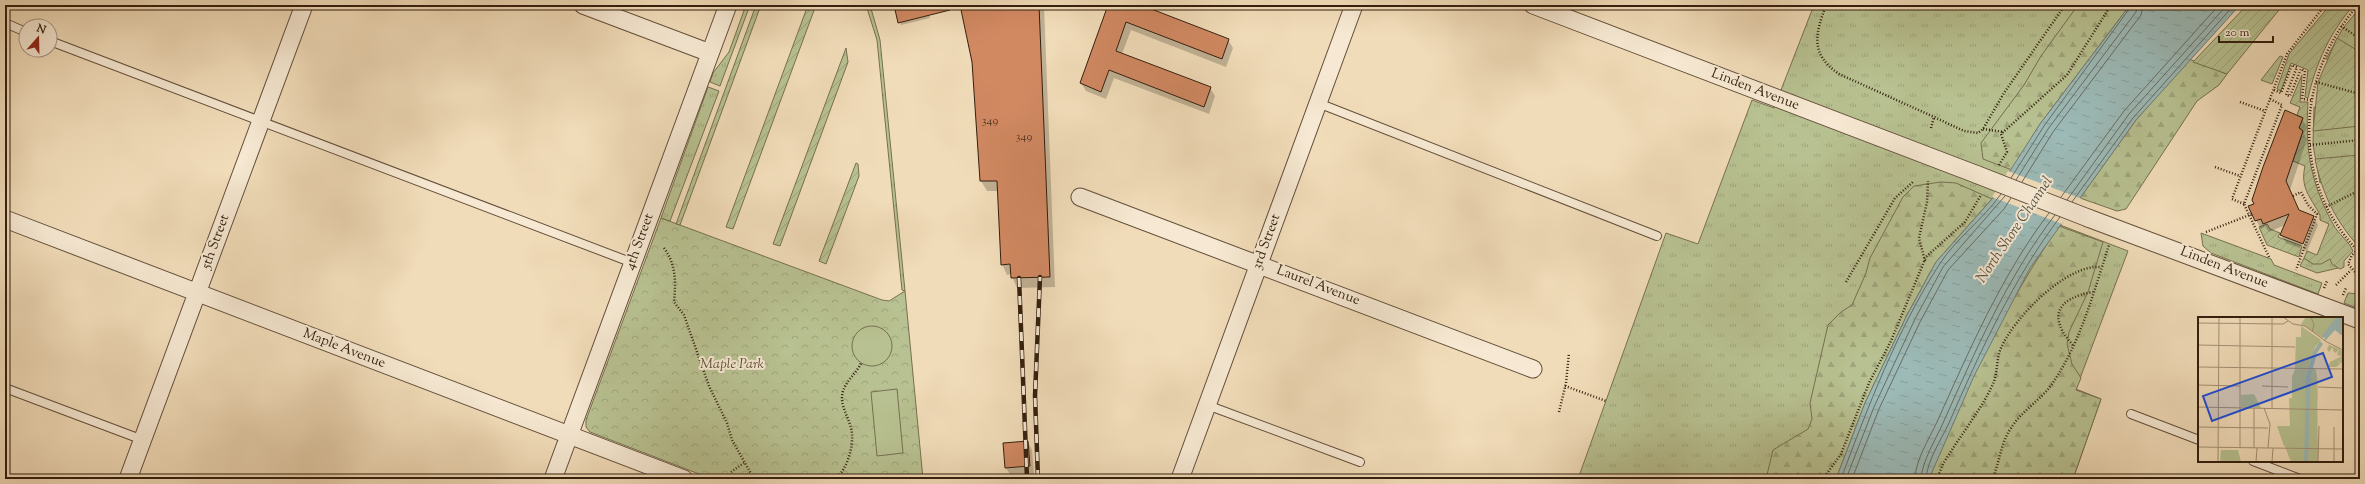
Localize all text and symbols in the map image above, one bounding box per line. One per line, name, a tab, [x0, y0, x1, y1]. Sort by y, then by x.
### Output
north arrow	[18, 18, 58, 58]
scale bar	[2219, 18, 2273, 44]
text: N	[33, 20, 48, 39]
text: 20 m	[2225, 24, 2250, 42]
street label: Linden Avenue	[1708, 64, 1802, 116]
house number: 349	[982, 112, 998, 130]
house number: 349	[1016, 128, 1032, 146]
water label: North Shore Channel	[1972, 173, 2058, 287]
street label: 4th Street	[621, 211, 660, 273]
street label: 3rd Street	[1248, 211, 1286, 273]
street label: 5th Street	[197, 212, 235, 273]
street label: Linden Avenue	[2177, 242, 2271, 294]
street label: Laurel Avenue	[1273, 261, 1363, 311]
inset map	[2198, 317, 2343, 462]
street label: Maple Avenue	[300, 324, 388, 374]
park label: Maple Park	[700, 355, 765, 375]

